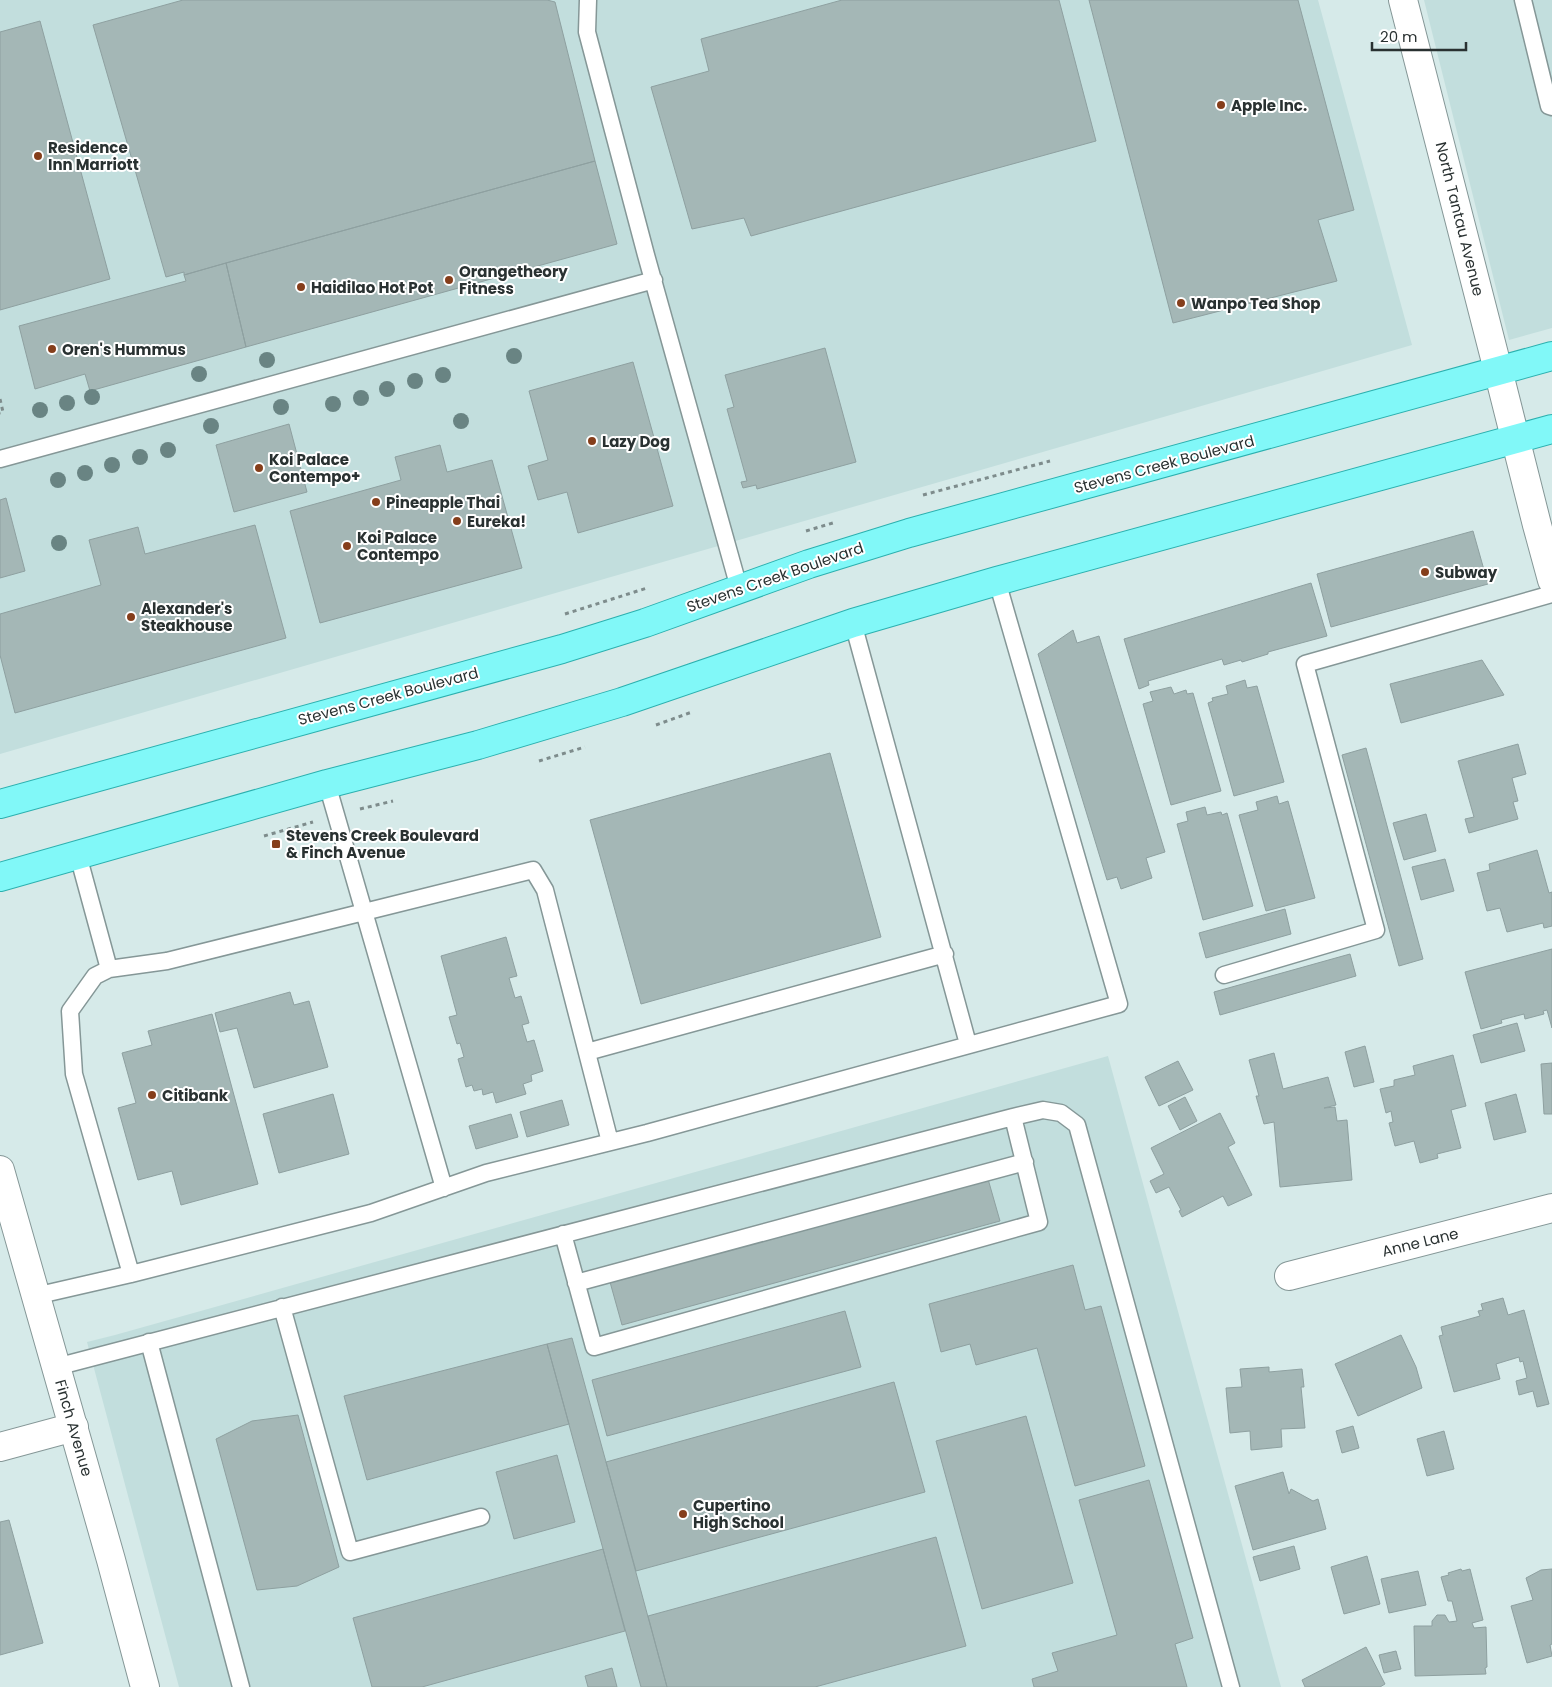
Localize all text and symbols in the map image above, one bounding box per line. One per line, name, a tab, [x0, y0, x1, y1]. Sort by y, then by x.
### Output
scale bar	[1372, 20, 1466, 52]
text: 20 m	[1380, 26, 1418, 47]
place label: Apple Inc.	[1231, 95, 1307, 116]
marker: Apple Inc.	[1215, 99, 1227, 111]
place label: Residence Inn Marriott	[48, 137, 139, 175]
street label: North Tantau Avenue	[1431, 140, 1489, 298]
marker: Residence Inn Marriott	[32, 150, 44, 162]
place label: Orangetheory Fitness	[459, 261, 568, 299]
marker: Orangetheory Fitness	[443, 274, 455, 286]
place label: Haidilao Hot Pot	[311, 277, 433, 298]
marker: Haidilao Hot Pot	[295, 281, 307, 293]
place label: Wanpo Tea Shop	[1191, 293, 1321, 314]
marker: Wanpo Tea Shop	[1175, 297, 1187, 309]
place label: Oren's Hummus	[62, 339, 186, 360]
marker: Oren's Hummus	[46, 343, 58, 355]
street label: Stevens Creek Boulevard	[1071, 430, 1257, 498]
place label: Lazy Dog	[602, 431, 670, 452]
marker: Lazy Dog	[586, 435, 598, 447]
place label: Koi Palace Contempo+	[269, 449, 360, 487]
marker: Koi Palace Contempo+	[253, 462, 265, 474]
place label: Pineapple Thai	[386, 492, 500, 513]
marker: Pineapple Thai	[370, 496, 382, 508]
place label: Eureka!	[467, 511, 526, 532]
marker: Eureka!	[451, 515, 463, 527]
place label: Koi Palace Contempo	[357, 527, 439, 565]
street label: Stevens Creek Boulevard	[684, 537, 866, 617]
marker: Koi Palace Contempo	[341, 540, 353, 552]
place label: Subway	[1435, 562, 1498, 583]
marker: Subway	[1419, 566, 1431, 578]
place label: Alexander's Steakhouse	[141, 598, 232, 636]
marker: Alexander's Steakhouse	[125, 611, 137, 623]
street label: Stevens Creek Boulevard	[295, 662, 481, 730]
place label: Stevens Creek Boulevard & Finch Avenue	[286, 825, 479, 863]
marker: Stevens Creek Boulevard & Finch Avenue	[270, 838, 282, 850]
place label: Citibank	[162, 1085, 229, 1106]
marker: Citibank	[146, 1089, 158, 1101]
street label: Anne Lane	[1380, 1222, 1460, 1262]
street label: Finch Avenue	[50, 1377, 98, 1479]
place label: Cupertino High School	[693, 1495, 784, 1533]
marker: Cupertino High School	[677, 1508, 689, 1520]

